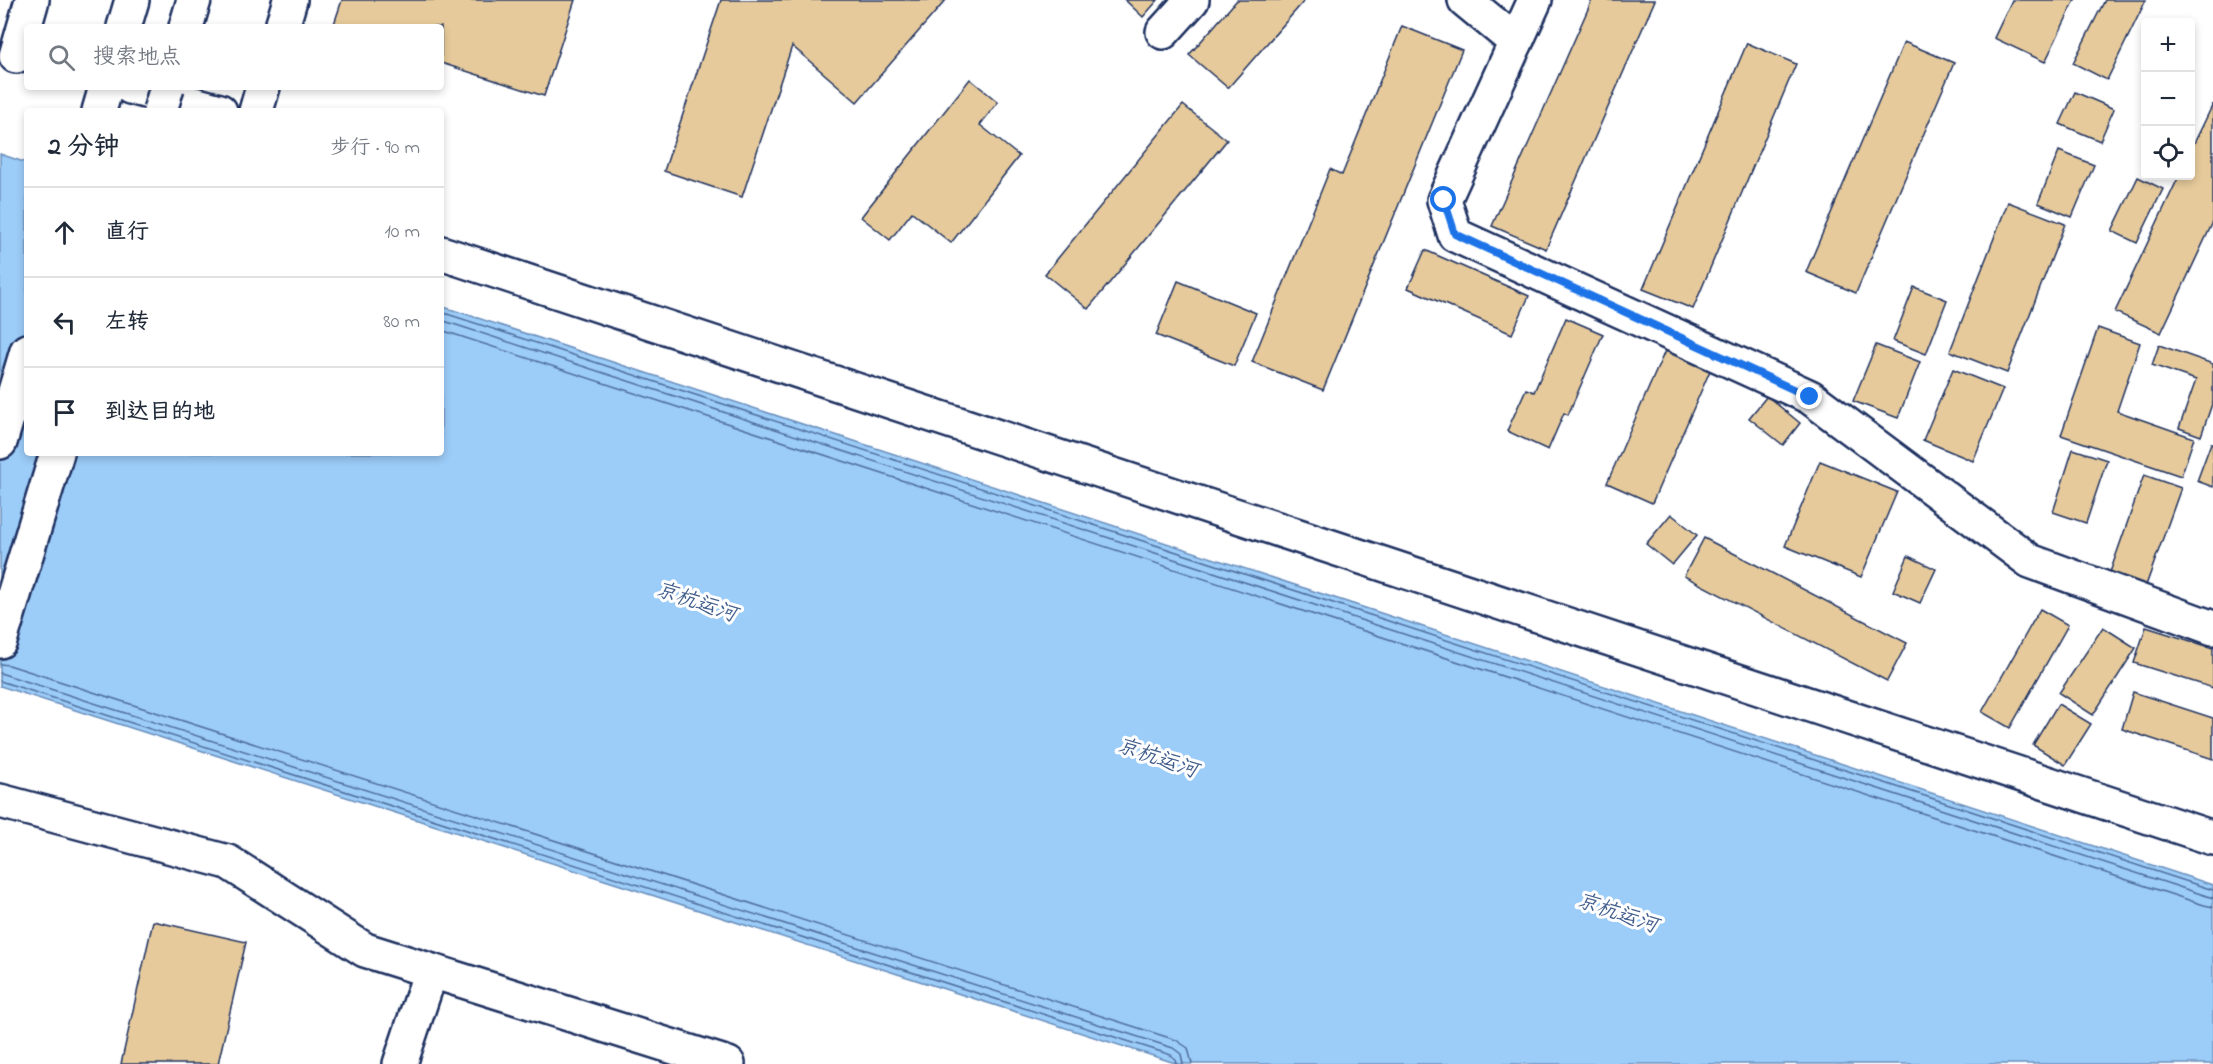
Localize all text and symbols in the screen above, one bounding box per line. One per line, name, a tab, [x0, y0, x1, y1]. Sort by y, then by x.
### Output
map controls	[2141, 18, 2195, 180]
button: +	[2141, 18, 2195, 72]
search box	[24, 24, 444, 90]
icon: search	[45, 41, 78, 74]
text: 搜索地点	[93, 42, 181, 74]
button: −	[2141, 72, 2195, 126]
button: locate	[2141, 126, 2195, 180]
text: 2 分钟	[48, 129, 119, 167]
text: 步行 · 90 m	[331, 134, 420, 163]
route start	[1430, 186, 1456, 212]
icon: ahead	[48, 216, 81, 249]
text: 直行	[105, 217, 149, 249]
text: 10 m	[384, 218, 420, 247]
icon: left	[48, 306, 81, 339]
text: 左转	[105, 307, 149, 339]
text: 80 m	[383, 308, 420, 337]
route end	[1796, 383, 1822, 409]
icon: arrive	[48, 396, 81, 429]
text: 到达目的地	[105, 397, 215, 429]
water label: 京杭运河	[651, 575, 743, 632]
water label: 京杭运河	[1112, 731, 1204, 788]
water label: 京杭运河	[1572, 886, 1664, 943]

